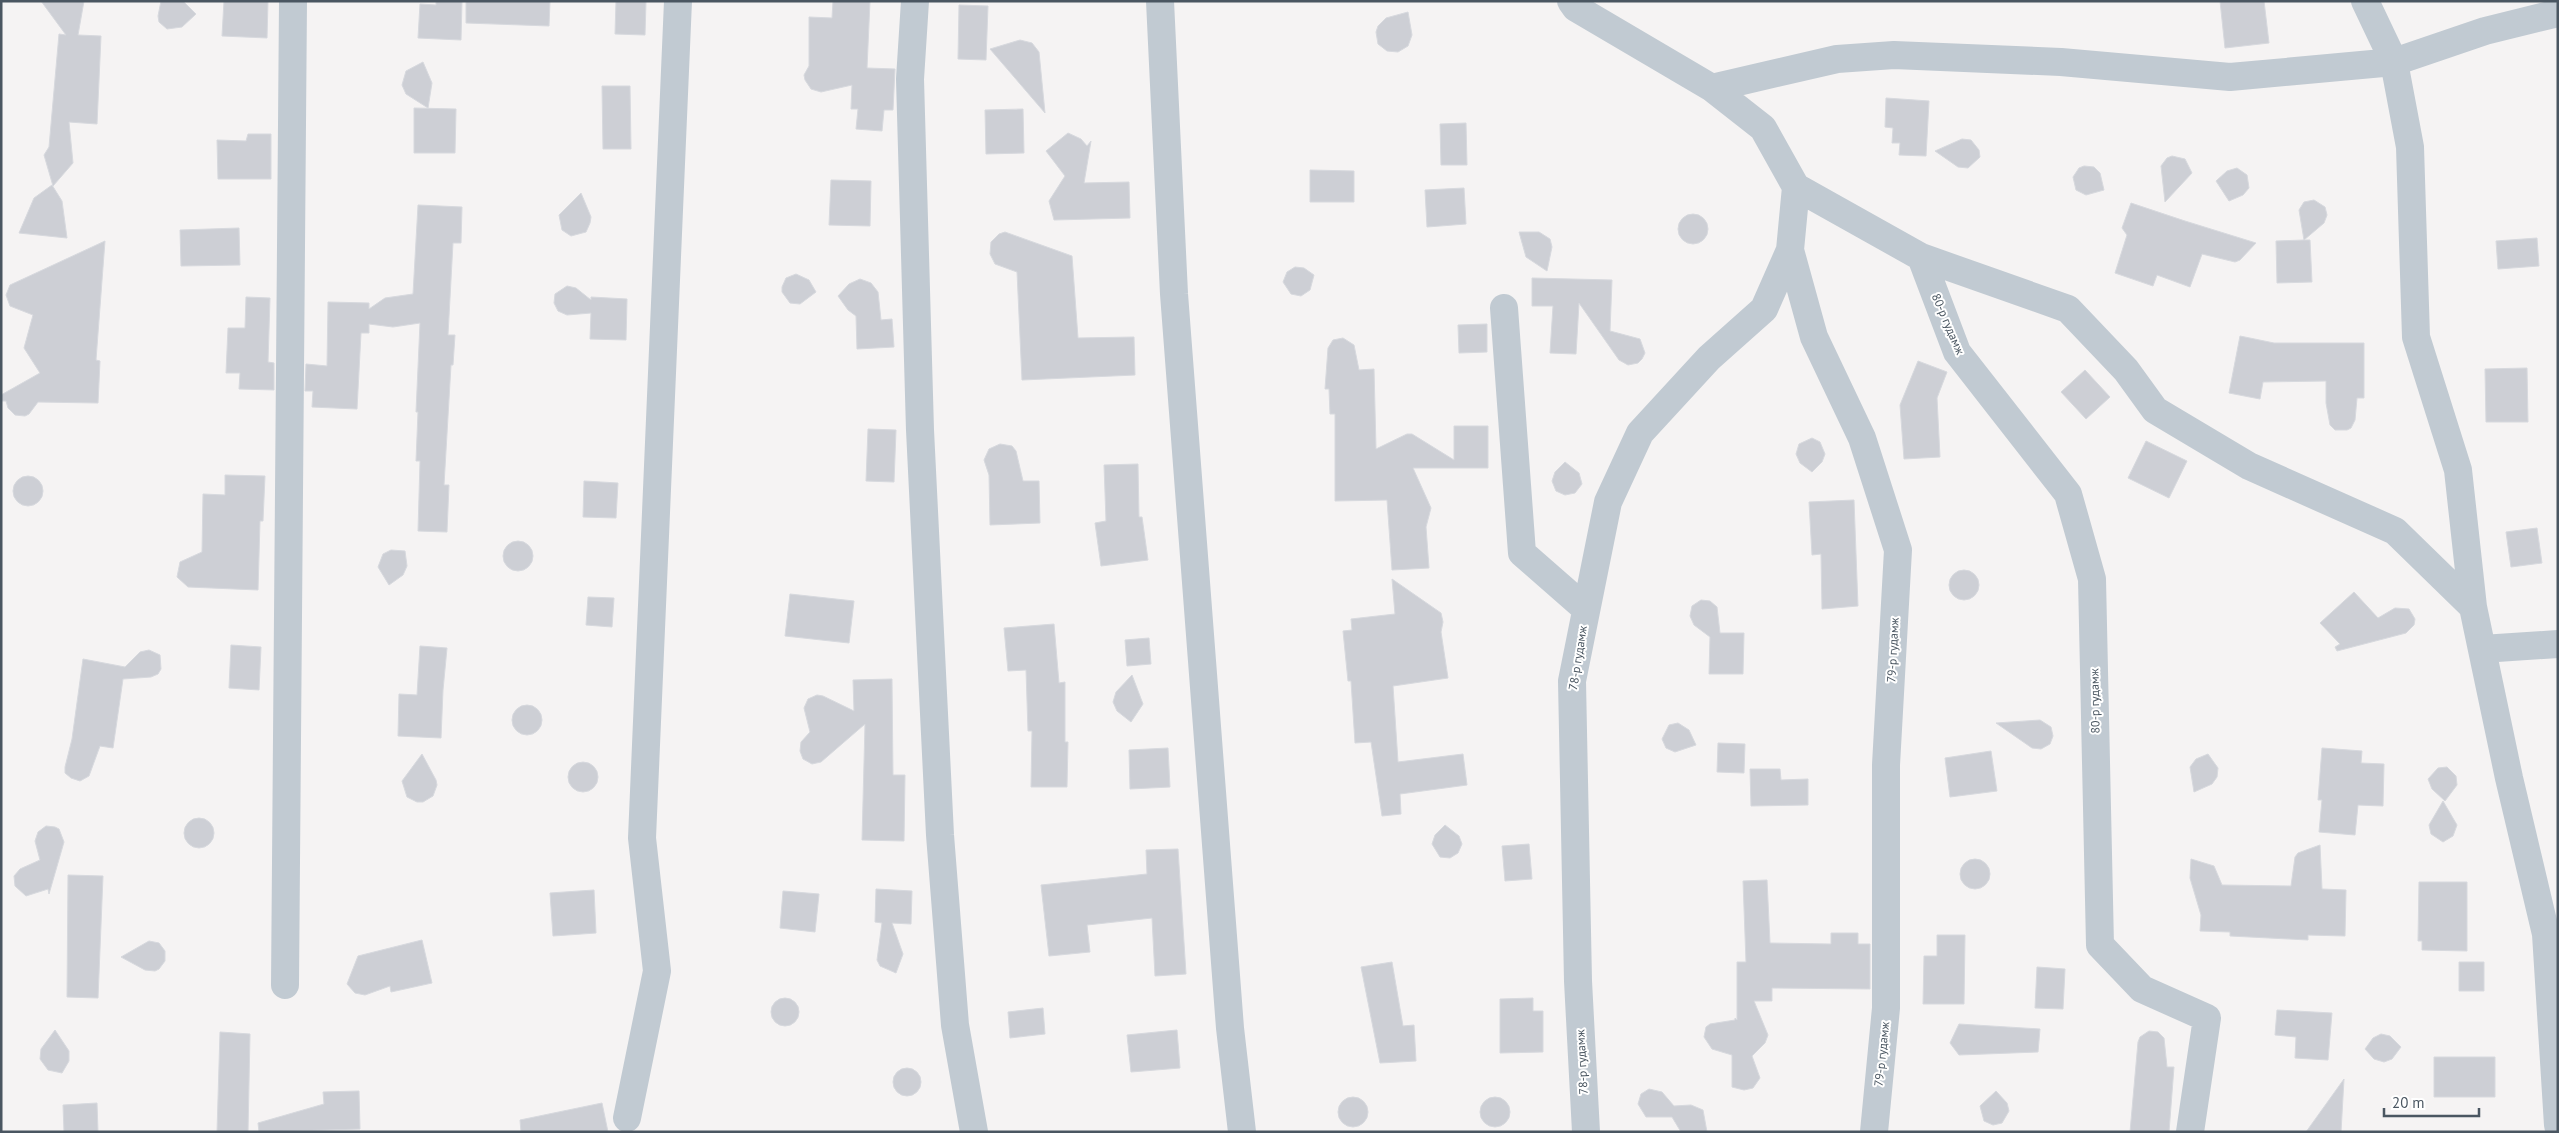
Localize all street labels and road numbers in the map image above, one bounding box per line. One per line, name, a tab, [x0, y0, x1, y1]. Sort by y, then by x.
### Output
street label: 80-р гудамж	[1929, 291, 1968, 357]
street label: 79-р гудамж	[1883, 617, 1902, 683]
street label: 78-р гудамж	[1565, 625, 1590, 691]
street label: 80-р гудамж	[2086, 668, 2103, 734]
street label: 79-р гудамж	[1871, 1021, 1892, 1087]
street label: 78-р гудамж	[1572, 1029, 1591, 1095]

